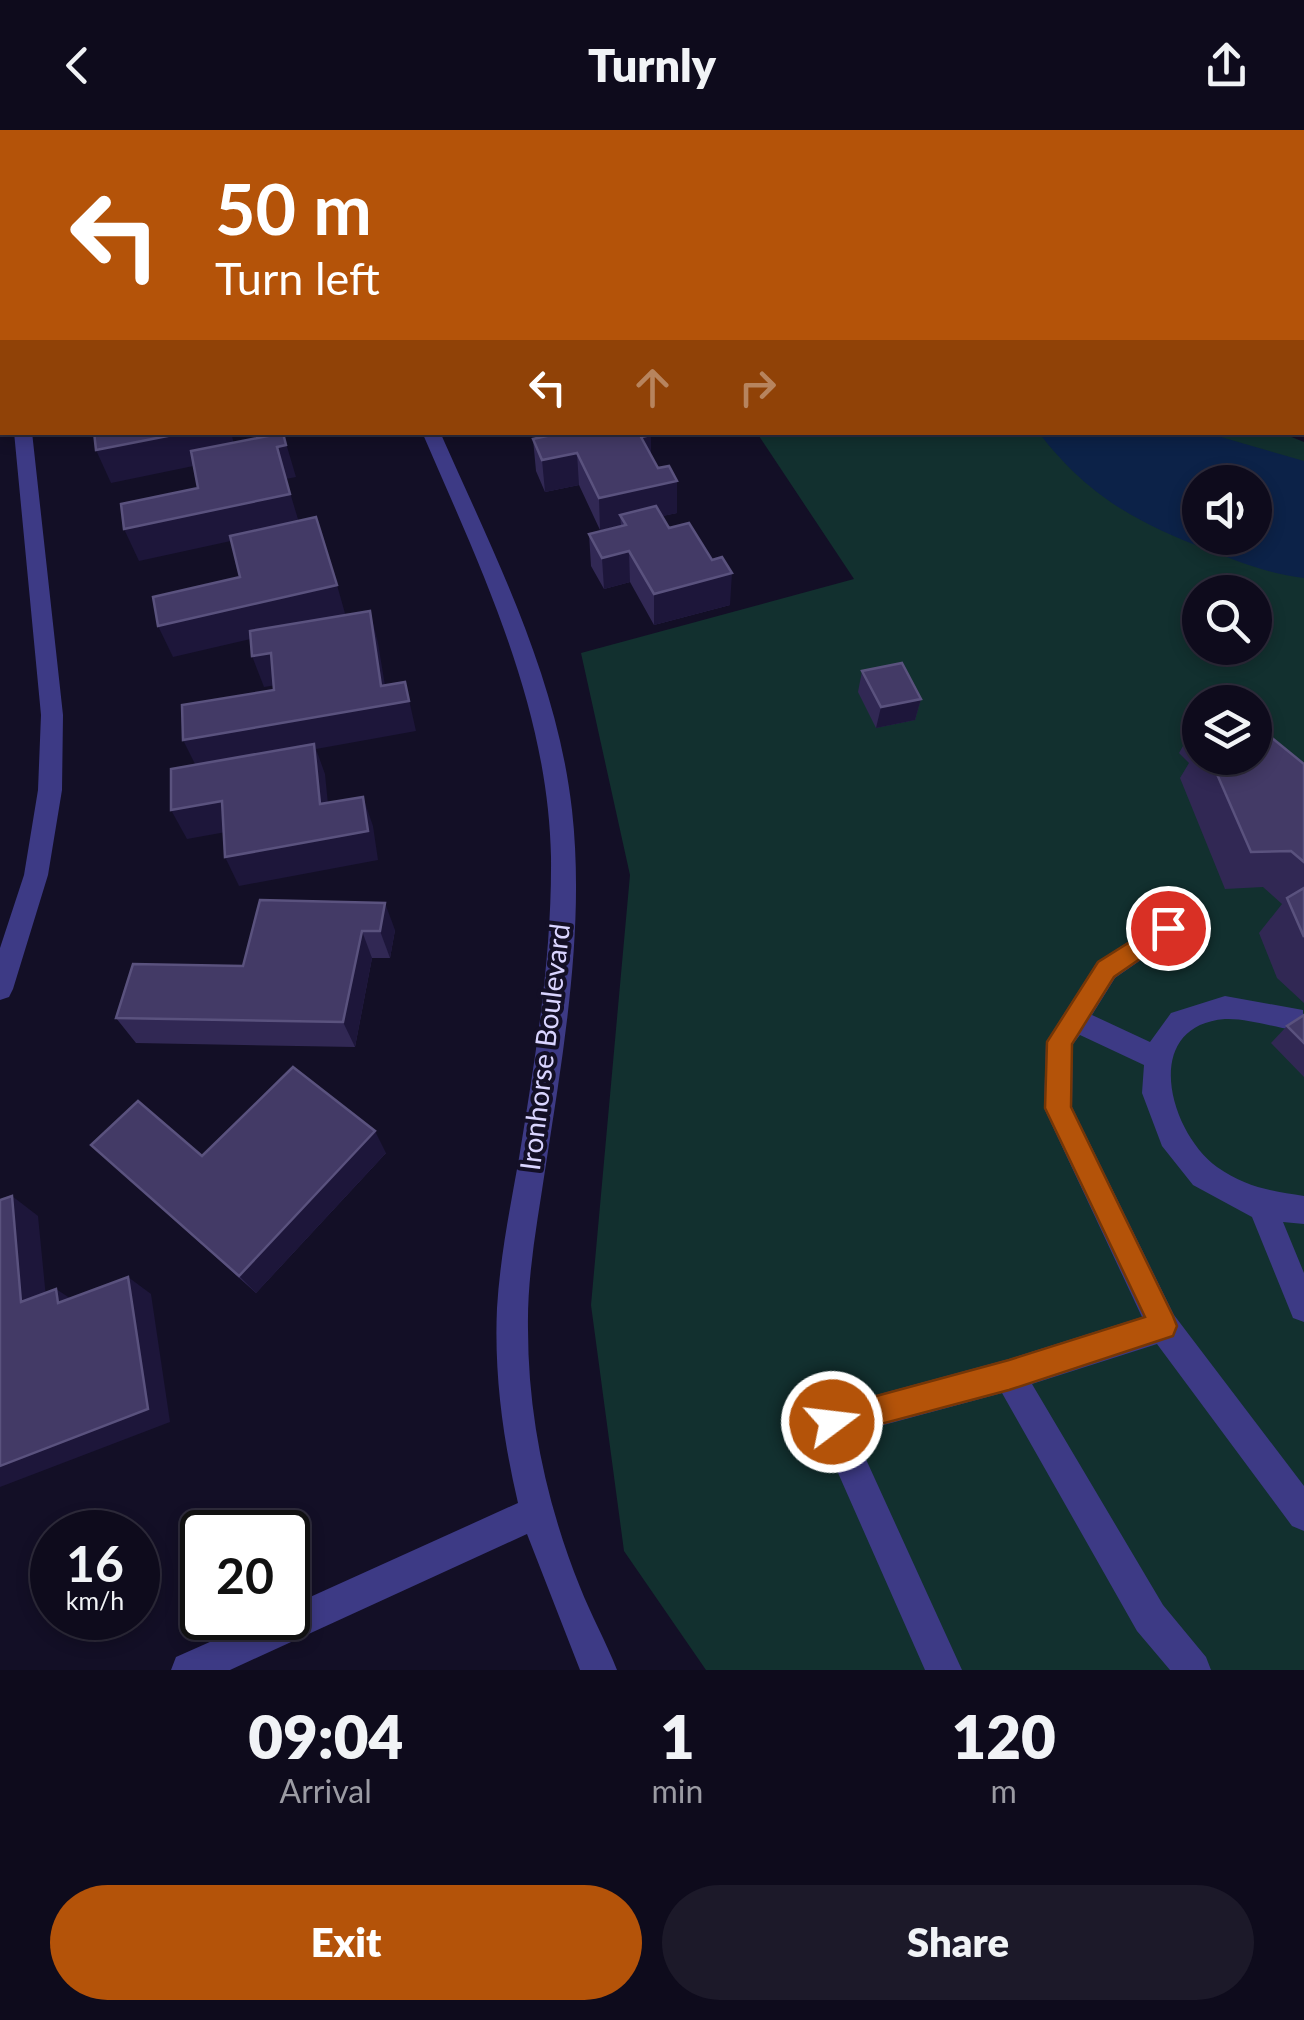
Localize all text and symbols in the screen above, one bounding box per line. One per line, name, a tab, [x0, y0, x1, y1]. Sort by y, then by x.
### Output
icon: back	[50, 38, 105, 93]
text: Turnly	[588, 38, 716, 92]
icon: share	[1199, 38, 1254, 93]
text: 50 m	[215, 166, 372, 250]
icon: left	[50, 170, 180, 300]
text: Turn left	[215, 251, 380, 305]
icon: left	[520, 360, 575, 415]
icon: ahead	[625, 360, 680, 415]
icon: right	[730, 360, 785, 415]
map controls	[1182, 465, 1272, 775]
button: sound	[1182, 465, 1272, 555]
button: search	[1182, 575, 1272, 665]
button: layers	[1182, 685, 1272, 775]
pin	[1126, 886, 1211, 971]
icon: arrive	[1141, 901, 1196, 956]
street label: Ironhorse Boulevard	[512, 922, 576, 1172]
position arrow	[780, 1370, 884, 1474]
speed limit sign: 20	[180, 1510, 310, 1640]
text: 16	[66, 1533, 124, 1593]
text: km/h	[66, 1585, 124, 1615]
text: 09:04	[248, 1700, 403, 1772]
text: 1	[660, 1700, 695, 1772]
text: 120	[951, 1700, 1056, 1772]
text: Arrival	[280, 1771, 372, 1810]
text: min	[651, 1771, 703, 1810]
text: m	[990, 1771, 1017, 1810]
button: Exit	[50, 1885, 642, 2000]
button: Share	[662, 1885, 1254, 2000]

